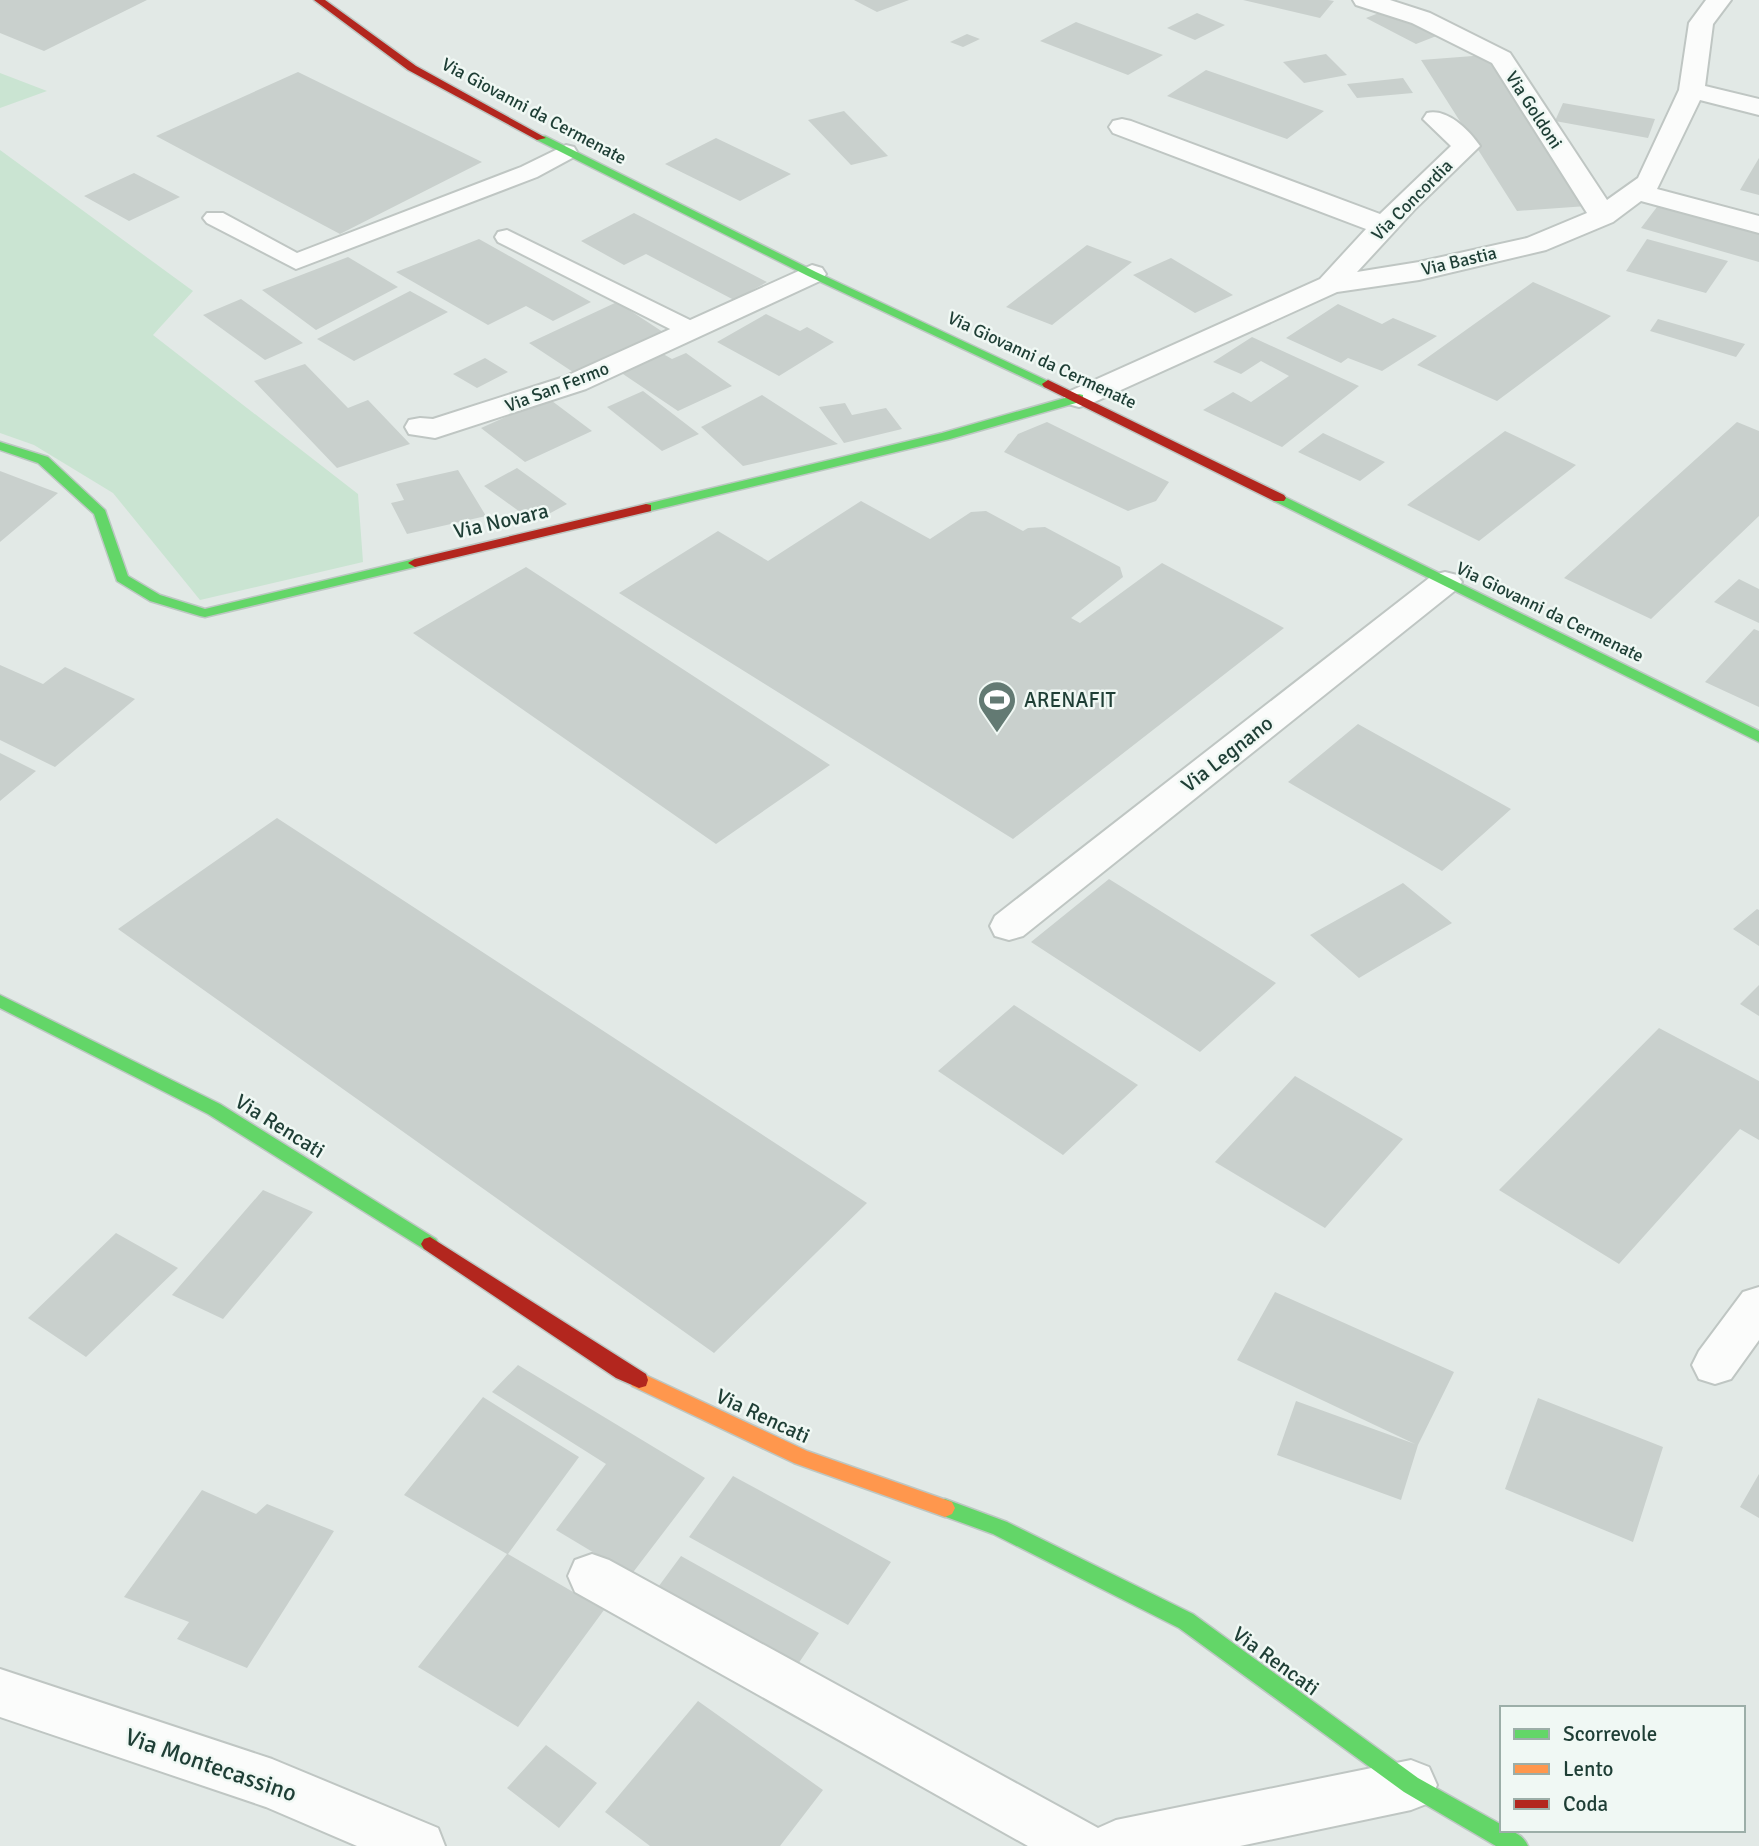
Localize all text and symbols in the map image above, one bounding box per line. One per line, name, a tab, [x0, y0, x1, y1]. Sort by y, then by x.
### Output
street label: Via Giovanni da Cermenate	[438, 53, 630, 169]
street label: Via Goldoni	[1501, 67, 1567, 153]
street label: Via Concordia	[1367, 155, 1457, 245]
street label: Via Bastia	[1419, 242, 1499, 280]
street label: Via Giovanni da Cermenate	[944, 307, 1140, 413]
street label: Via San Fermo	[502, 357, 612, 417]
street label: Via Novara	[451, 497, 551, 545]
street label: Via Giovanni da Cermenate	[1453, 557, 1647, 667]
sports icon: ARENAFIT	[976, 679, 1018, 734]
place label: ARENAFIT	[1024, 687, 1117, 713]
street label: Via Legnano	[1176, 710, 1278, 798]
street label: Via Rencati	[230, 1088, 330, 1164]
street label: Via Rencati	[712, 1383, 814, 1449]
street label: Via Rencati	[1228, 1621, 1324, 1701]
legend	[1500, 1706, 1745, 1832]
text: Scorrevole	[1563, 1721, 1657, 1747]
street label: Via Montecassino	[121, 1722, 301, 1808]
text: Lento	[1563, 1756, 1613, 1782]
text: Coda	[1563, 1791, 1608, 1817]

